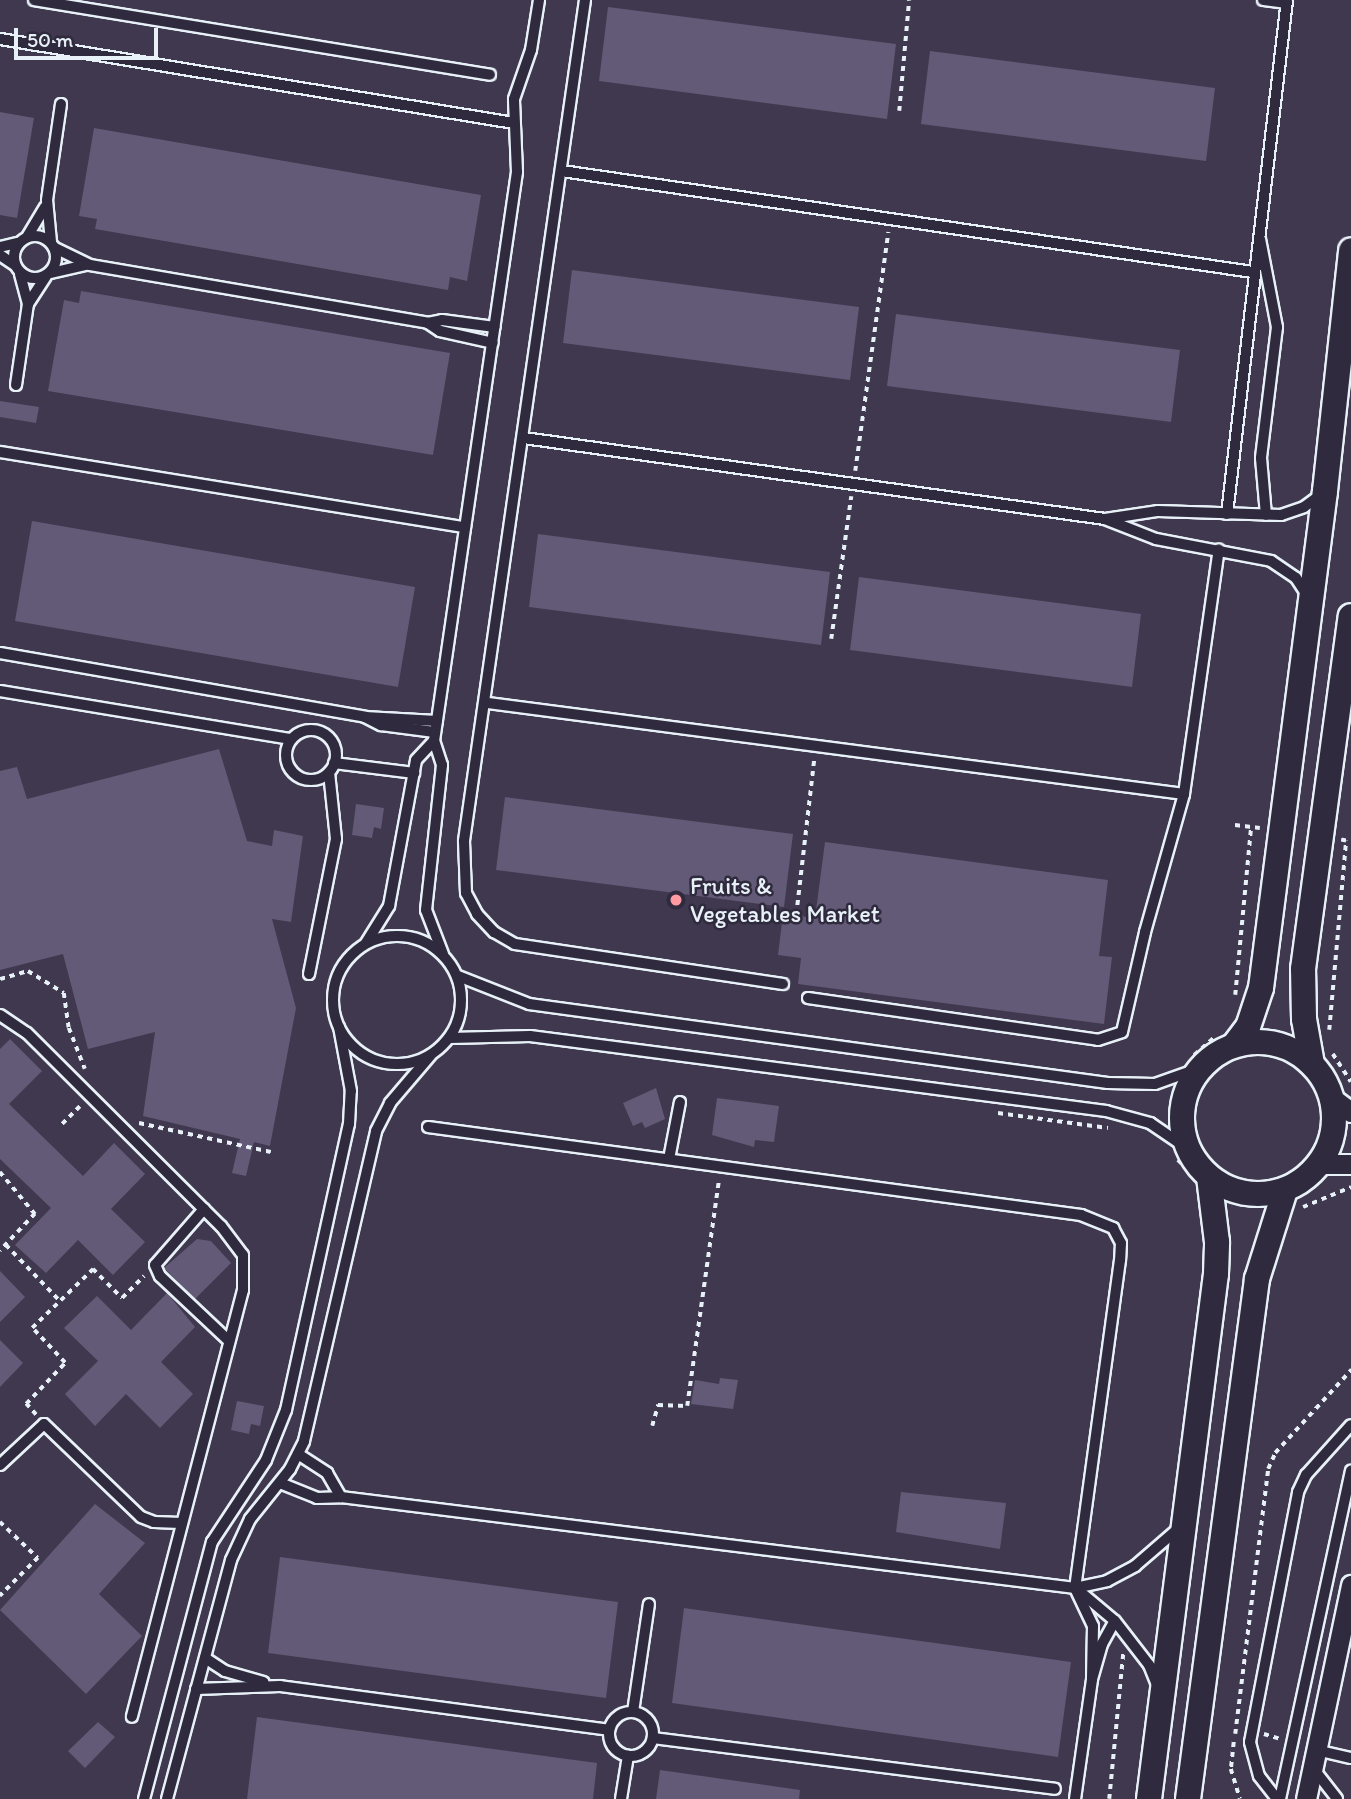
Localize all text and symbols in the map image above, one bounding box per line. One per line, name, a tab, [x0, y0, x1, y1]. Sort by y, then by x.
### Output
scale bar	[18, 14, 161, 58]
text: 50 m	[27, 27, 73, 52]
place label: Fruits & Vegetables Market	[690, 872, 880, 928]
marker: Fruits & Vegetables Market	[668, 892, 684, 908]

